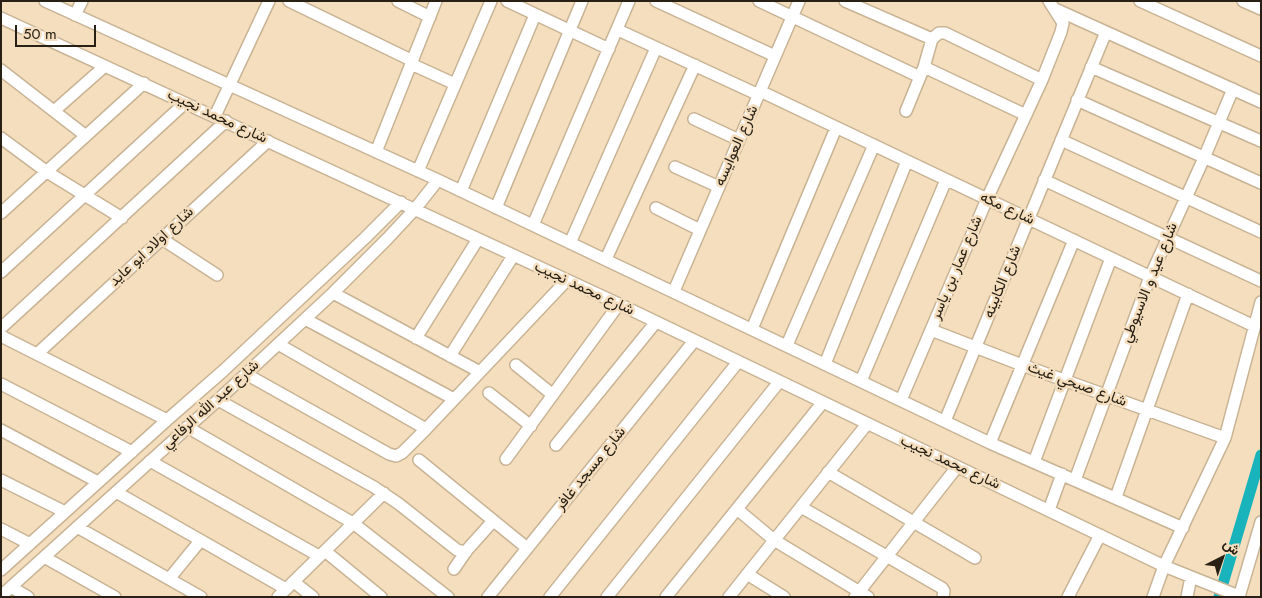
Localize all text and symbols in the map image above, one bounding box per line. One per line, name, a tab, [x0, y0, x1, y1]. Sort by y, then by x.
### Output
scale bar	[18, 15, 99, 47]
text: 50 m	[23, 23, 57, 45]
street label: شارع محمد نجيب	[164, 86, 270, 148]
street label: شارع العوايسه	[711, 103, 763, 189]
street label: شارع مكه	[977, 189, 1037, 229]
street label: شارع اولاد ابو عايد	[106, 203, 198, 291]
street label: شارع عمار بن ياسر	[927, 214, 987, 322]
street label: شارع عيد و الاسيوطي	[1118, 220, 1182, 346]
street label: شارع الكابينه	[980, 243, 1026, 321]
street label: شارع محمد نجيب	[531, 258, 637, 320]
street label: شارع عبد الله الرفاعي	[159, 357, 263, 453]
street label: شارع صبحي غيث	[1025, 359, 1129, 411]
street label: شارع مسجد غافر	[552, 424, 630, 514]
street label: شارع محمد نجيب	[897, 432, 1003, 494]
north arrow	[1197, 533, 1247, 583]
text: ش	[1219, 534, 1245, 560]

